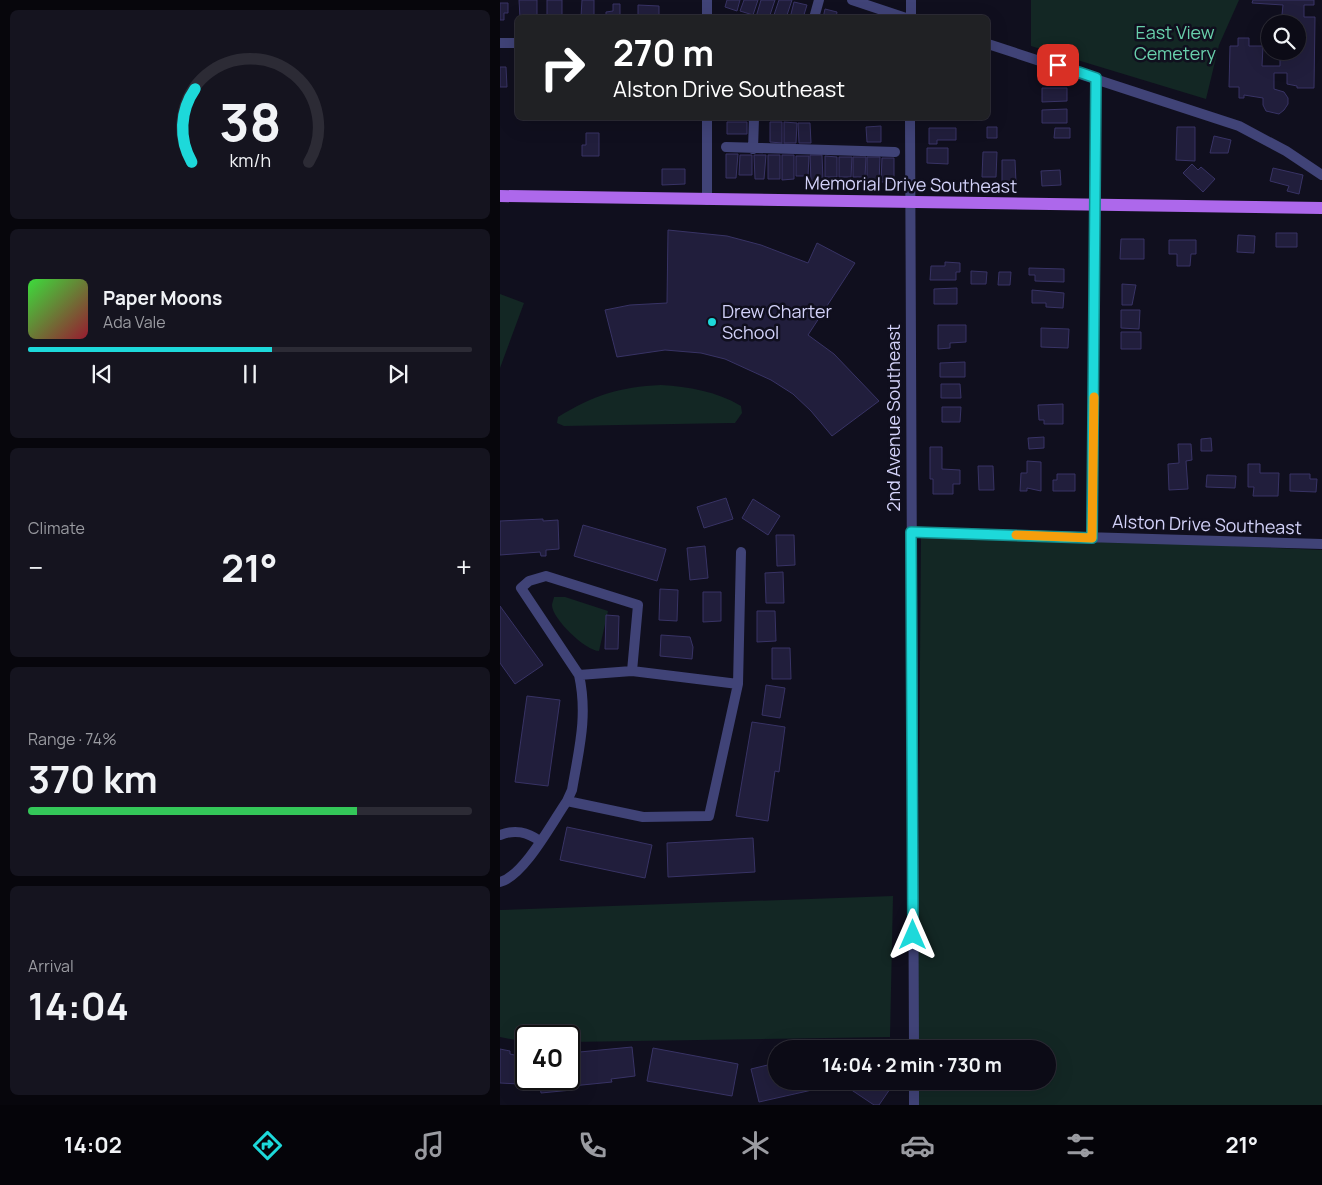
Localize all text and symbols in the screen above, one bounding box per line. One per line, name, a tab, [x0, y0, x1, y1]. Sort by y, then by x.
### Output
map controls	[1261, 15, 1306, 60]
button: search	[1261, 15, 1306, 60]
park label: East View Cemetery	[1134, 20, 1217, 65]
text: 270 m	[613, 29, 714, 77]
icon: right	[530, 35, 595, 100]
pin	[1037, 44, 1079, 86]
icon: arrive	[1044, 51, 1072, 79]
text: Alston Drive Southeast	[613, 74, 845, 104]
text: 38	[219, 86, 281, 157]
text: km/h	[229, 148, 271, 172]
street label: Memorial Drive Southeast	[804, 170, 1018, 198]
text: Paper Moons	[103, 285, 222, 311]
place label: Drew Charter School	[722, 299, 832, 344]
text: Ada Vale	[103, 311, 166, 333]
marker: Drew Charter School	[706, 316, 718, 328]
street label: 2nd Avenue Southeast	[881, 324, 905, 512]
icon: previous	[88, 360, 116, 388]
icon: pause	[236, 360, 264, 388]
icon: next	[384, 360, 412, 388]
street label: Alston Drive Southeast	[1112, 509, 1302, 539]
text: Climate	[28, 517, 85, 539]
text: 21°	[221, 541, 278, 593]
text: −	[28, 548, 43, 586]
text: +	[456, 548, 472, 586]
text: Range · 74%	[28, 728, 117, 750]
text: 370 km	[28, 752, 158, 804]
position arrow	[886, 908, 938, 960]
text: Arrival	[28, 955, 74, 977]
text: 14:04	[28, 979, 129, 1031]
speed limit sign: 40	[515, 1025, 580, 1090]
text: 14:04 · 2 min · 730 m	[822, 1052, 1002, 1078]
icon: directions	[250, 1128, 285, 1163]
icon: music	[412, 1128, 447, 1163]
icon: phone	[575, 1128, 610, 1163]
icon: climate	[738, 1128, 773, 1163]
icon: car	[900, 1128, 935, 1163]
icon: filters	[1063, 1128, 1098, 1163]
text: 14:02	[64, 1130, 122, 1160]
text: 21°	[1225, 1130, 1258, 1160]

